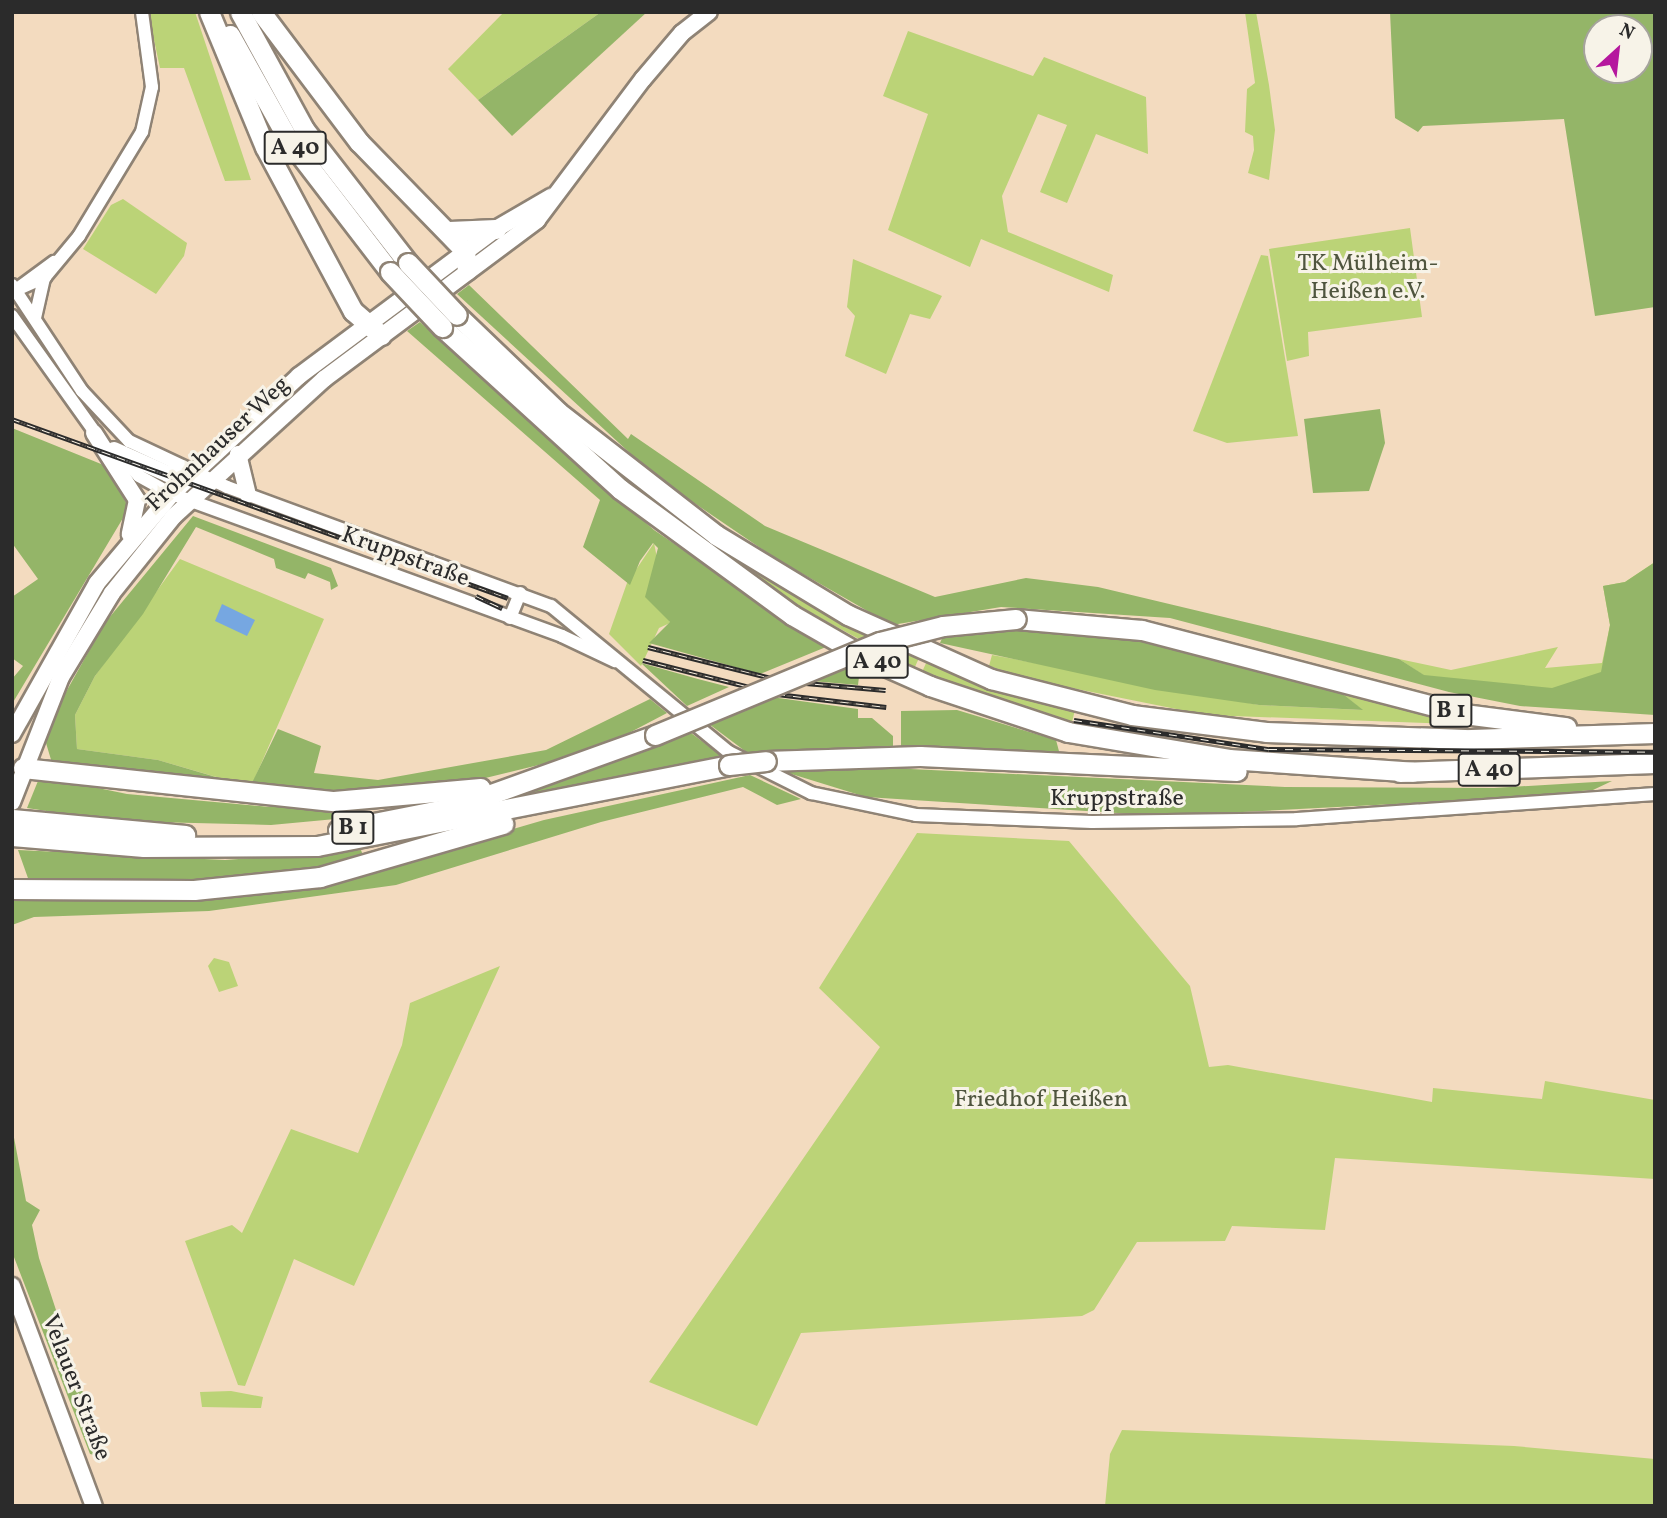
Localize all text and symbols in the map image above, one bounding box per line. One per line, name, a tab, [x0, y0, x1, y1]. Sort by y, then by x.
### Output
north arrow	[1583, 14, 1653, 84]
text: N	[1615, 17, 1639, 47]
road number: A 40	[264, 128, 326, 168]
park label: TK Mülheim- Heißen e.V.	[1297, 251, 1439, 307]
street label: Frohnhauser Weg	[141, 371, 297, 519]
street label: Kruppstraße	[337, 522, 473, 594]
road number: A 40	[846, 642, 908, 682]
road number: B 1	[1428, 692, 1474, 730]
road number: A 40	[1458, 750, 1520, 790]
street label: Kruppstraße	[1050, 786, 1184, 814]
road number: B 1	[330, 808, 376, 848]
park label: Friedhof Heißen	[955, 1087, 1127, 1115]
street label: Velauer Straße	[34, 1311, 116, 1465]

